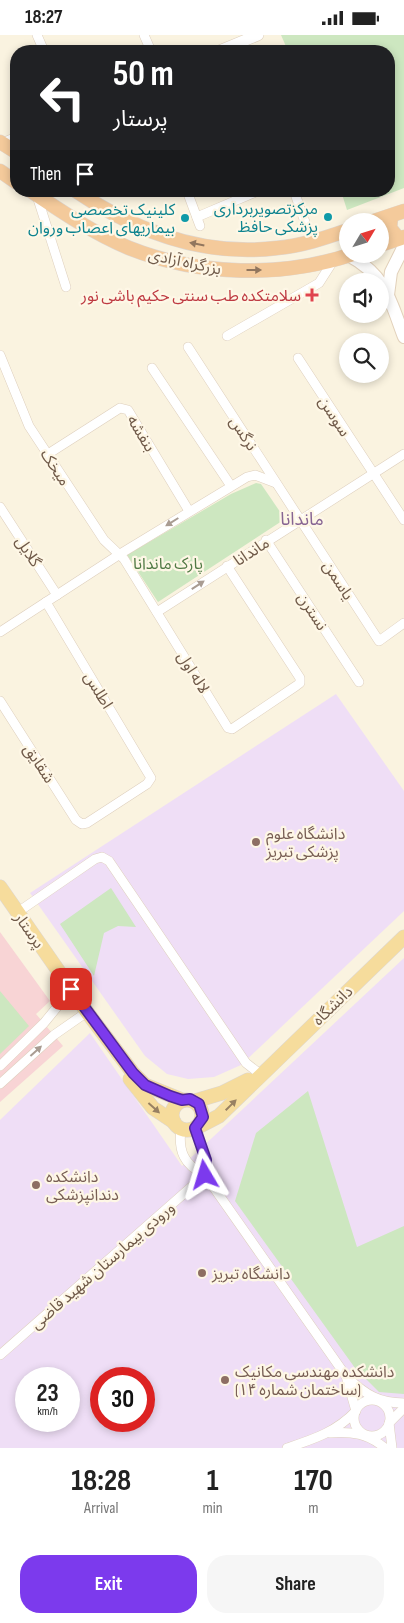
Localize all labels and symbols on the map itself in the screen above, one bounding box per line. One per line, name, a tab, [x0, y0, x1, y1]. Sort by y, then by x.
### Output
place label: مرکزتصویربرداری پزشکی حافظ	[214, 200, 318, 237]
place label: کلینیک تخصصی بیماریهای اعصاب وروان	[28, 201, 175, 238]
marker: مرکزتصویربرداری پزشکی حافظ	[322, 211, 334, 223]
marker: کلینیک تخصصی بیماریهای اعصاب وروان	[179, 212, 191, 224]
north arrow	[339, 213, 389, 263]
one-way arrow	[189, 240, 204, 248]
street label: بزرگراه آزادی	[146, 245, 223, 279]
one-way arrow	[246, 266, 262, 274]
place label: سلامتکده طب سنتی حکیم باشی نور	[80, 287, 301, 308]
marker: سلامتکده طب سنتی حکیم باشی نور	[305, 288, 319, 302]
street label: سوسن	[314, 393, 354, 441]
street label: بنفشه	[123, 412, 159, 455]
street label: نرگس	[225, 413, 261, 454]
street label: میخک	[36, 446, 74, 490]
district label: ماندانا	[280, 509, 324, 530]
one-way arrow	[165, 517, 178, 526]
street label: گلایل	[11, 533, 45, 571]
street label: ماندانا	[230, 534, 273, 571]
park label: پارک ماندانا	[133, 555, 203, 574]
street label: یاسمن	[318, 558, 357, 604]
one-way arrow	[191, 580, 205, 590]
street label: نسترن	[293, 589, 331, 634]
street label: لاله اول	[173, 648, 213, 697]
street label: اطلس	[79, 669, 116, 713]
street label: شقایق	[19, 741, 58, 787]
place label: دانشگاه علوم پزشکی تبریز	[265, 825, 345, 862]
marker: دانشگاه علوم پزشکی تبریز	[250, 836, 262, 848]
street label: پرستار	[9, 908, 48, 953]
pin	[50, 968, 92, 1010]
street label: دانشگاه	[309, 982, 357, 1030]
one-way arrow	[30, 1046, 43, 1057]
one-way arrow	[224, 1099, 236, 1111]
one-way arrow	[148, 1102, 160, 1114]
position arrow	[178, 1148, 230, 1200]
place label: دانشکده دندانپزشکی	[46, 1168, 119, 1205]
marker: دانشکده دندانپزشکی	[30, 1179, 42, 1191]
street label: ورودی بیمارستان شهید قاضی	[27, 1198, 179, 1334]
place label: دانشگاه تبریز	[211, 1265, 290, 1284]
marker: دانشگاه تبریز	[196, 1267, 208, 1279]
place label: دانشکده مهندسی مکانیک (ساختمان شماره ۱۴)	[235, 1363, 394, 1400]
speed limit sign: 30	[90, 1367, 155, 1432]
marker: دانشکده مهندسی مکانیک (ساختمان شماره ۱۴)	[219, 1374, 231, 1386]

